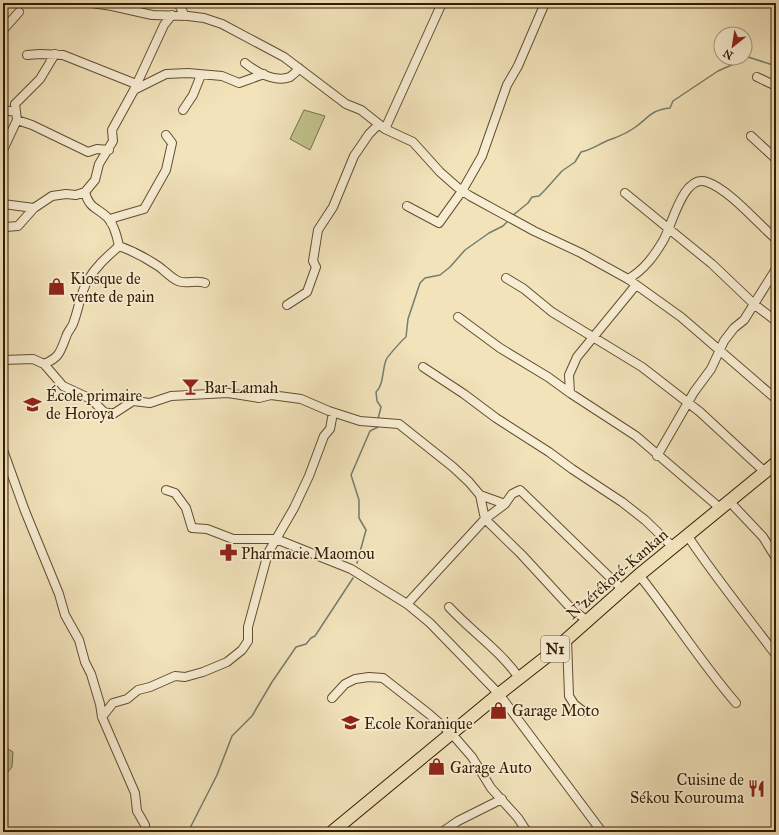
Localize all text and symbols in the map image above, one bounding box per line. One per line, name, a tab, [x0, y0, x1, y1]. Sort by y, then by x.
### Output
north arrow	[713, 26, 753, 66]
text: N	[720, 46, 736, 62]
place label: Kiosque de vente de pain	[69, 269, 155, 306]
shop icon: Kiosque de vente de pain	[47, 277, 67, 297]
bar icon: Bar Lamah	[181, 377, 201, 397]
place label: Bar Lamah	[204, 378, 279, 397]
place label: École primaire de Horoya	[46, 384, 143, 423]
school or university icon: École primaire de Horoya	[23, 394, 43, 414]
street label: N'zérékoré-Kankan	[562, 525, 672, 623]
pharmacy icon: Pharmacie Maomou	[218, 543, 238, 563]
place label: Pharmacie Maomou	[241, 544, 375, 563]
road number: N1	[541, 636, 569, 662]
shop icon: Garage Moto	[489, 700, 509, 720]
place label: Garage Moto	[512, 701, 599, 721]
school or university icon: Ecole Koranique	[341, 713, 361, 733]
place label: Ecole Koranique	[364, 714, 473, 734]
shop icon: Garage Auto	[427, 757, 447, 777]
place label: Garage Auto	[450, 758, 532, 778]
place label: Cuisine de Sékou Kourouma	[630, 770, 744, 807]
restaurant icon: Cuisine de Sékou Kourouma	[747, 778, 767, 798]

